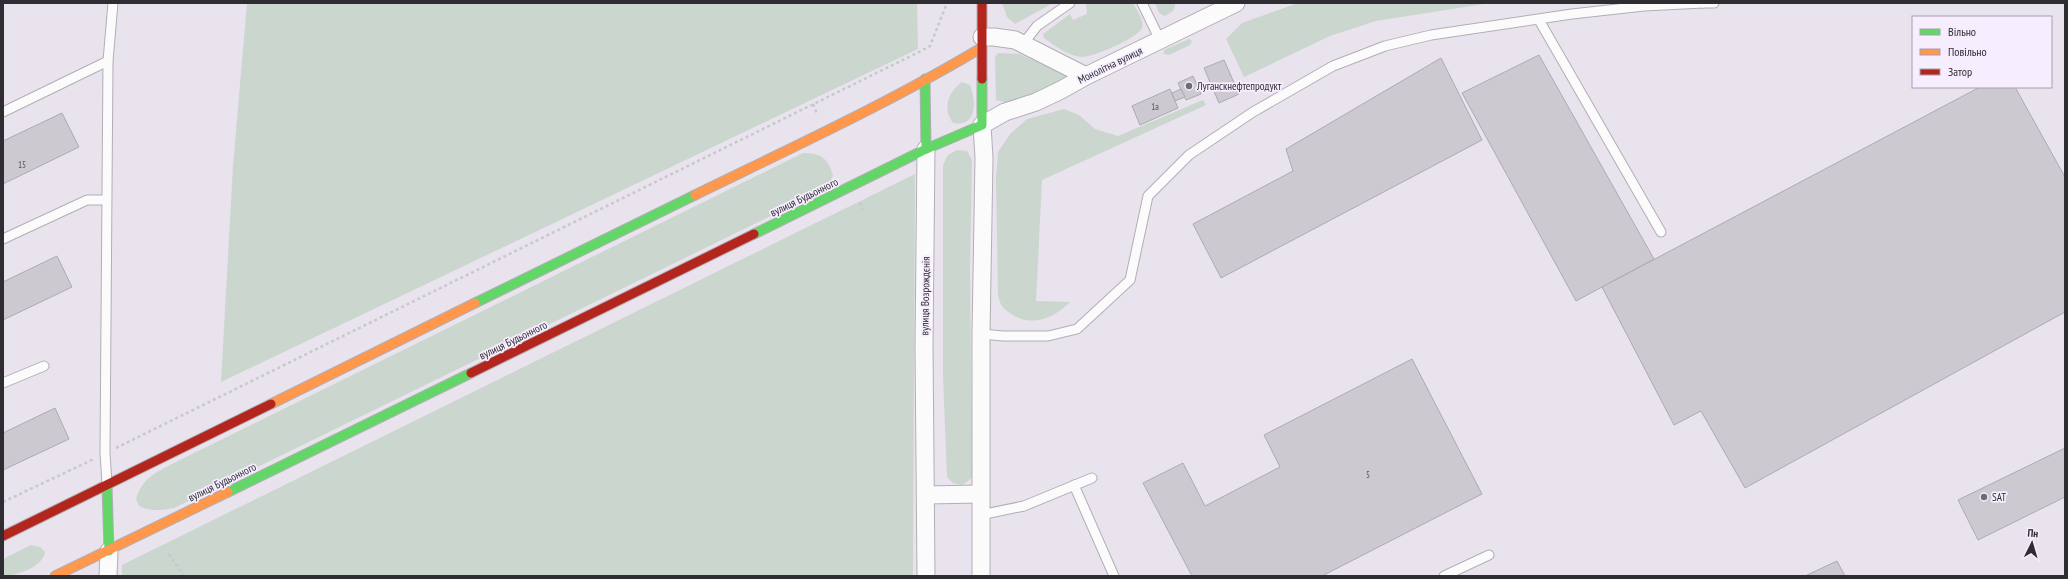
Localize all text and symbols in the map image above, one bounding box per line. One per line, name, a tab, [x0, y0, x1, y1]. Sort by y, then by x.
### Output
legend	[1912, 16, 2052, 88]
text: Вільно	[1948, 24, 1976, 39]
street label: Монолітна вулиця	[1075, 43, 1145, 87]
text: Повільно	[1948, 44, 1987, 59]
text: Затор	[1948, 64, 1972, 79]
place label: Луганскнефтепродукт	[1196, 79, 1282, 93]
marker: Луганскнефтепродукт	[1184, 81, 1194, 91]
house number: 1а	[1151, 101, 1159, 112]
house number: 15	[18, 159, 26, 170]
street label: вулиця Будьонного	[768, 174, 840, 219]
street label: вулиця Возрождєнія	[917, 256, 933, 336]
street label: вулиця Будьонного	[477, 317, 549, 362]
street label: вулиця Будьонного	[186, 459, 258, 504]
house number: 5	[1366, 469, 1370, 480]
place label: SAT	[1992, 490, 2006, 504]
marker: SAT	[1979, 492, 1989, 502]
north arrow	[2012, 523, 2052, 563]
text: Пн	[2027, 526, 2039, 540]

